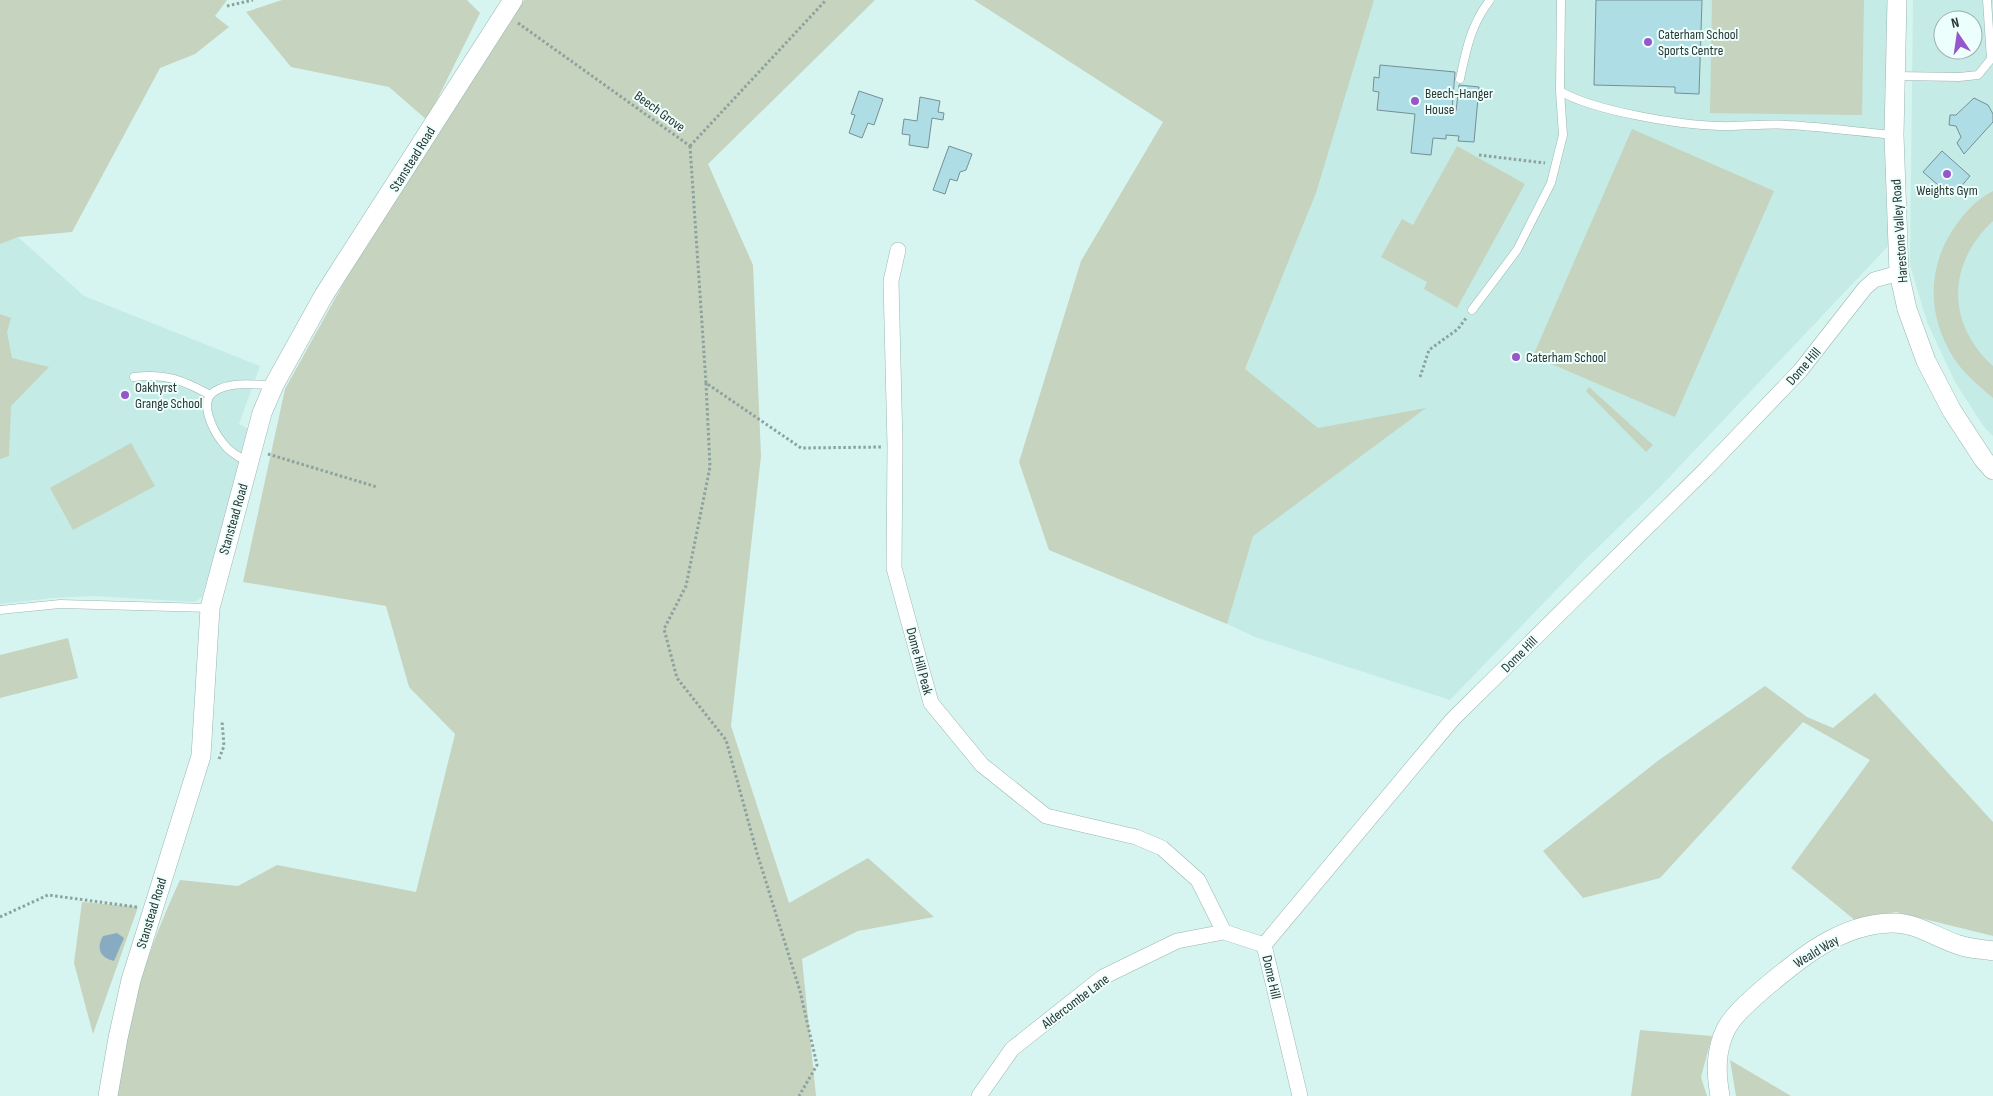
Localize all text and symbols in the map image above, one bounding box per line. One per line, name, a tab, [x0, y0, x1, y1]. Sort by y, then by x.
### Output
north arrow	[1933, 10, 1983, 60]
text: N	[1950, 14, 1961, 32]
place label: Caterham School Sports Centre	[1658, 26, 1738, 59]
marker: Caterham School Sports Centre	[1642, 36, 1654, 48]
place label: Beech-Hanger House	[1425, 85, 1493, 118]
street label: Beech Grove	[631, 87, 688, 136]
marker: Beech-Hanger House	[1409, 95, 1421, 107]
street label: Stanstead Road	[386, 124, 439, 195]
marker: Weights Gym	[1941, 168, 1953, 180]
street label: Harestone Valley Road	[1887, 178, 1912, 283]
place label: Weights Gym	[1916, 182, 1978, 199]
street label: Dome Hill	[1782, 344, 1824, 389]
place label: Caterham School	[1526, 349, 1606, 366]
marker: Caterham School	[1510, 351, 1522, 363]
place label: Oakhyrst Grange School	[135, 379, 202, 412]
marker: Oakhyrst Grange School	[119, 389, 131, 401]
street label: Stanstead Road	[215, 481, 252, 557]
street label: Dome Hill Peak	[902, 626, 937, 697]
street label: Dome Hill	[1498, 633, 1541, 676]
street label: Stanstead Road	[133, 876, 170, 951]
street label: Weald Way	[1790, 931, 1843, 972]
street label: Dome Hill	[1258, 954, 1285, 1001]
street label: Aldercombe Lane	[1037, 970, 1112, 1033]

